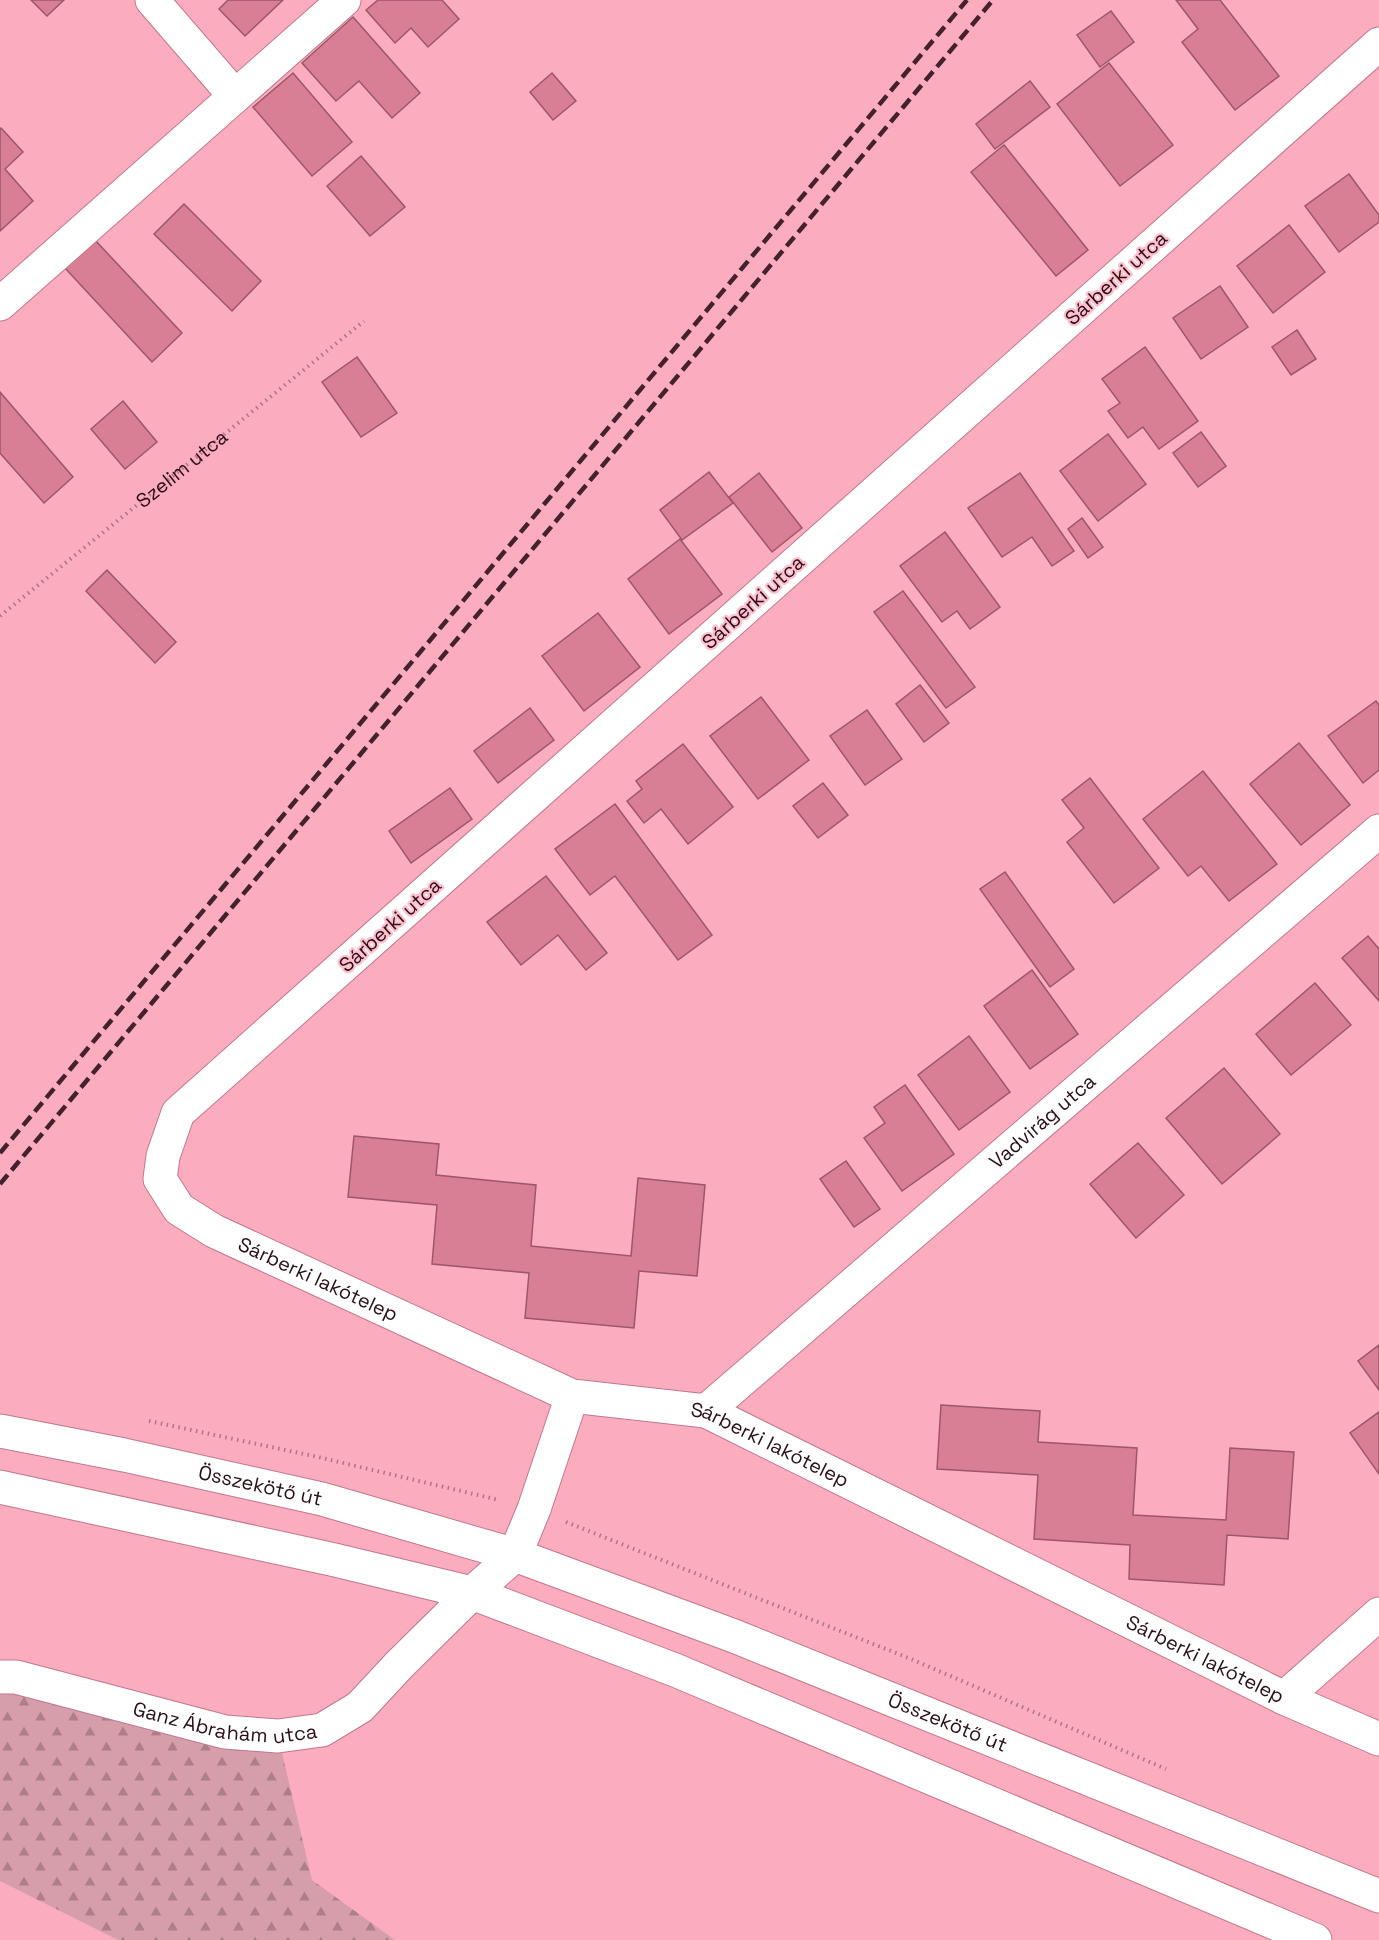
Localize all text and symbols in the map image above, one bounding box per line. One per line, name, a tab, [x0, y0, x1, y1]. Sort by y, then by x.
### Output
street label: Sárberki utca	[1059, 225, 1173, 331]
street label: Szelim utca	[131, 424, 233, 514]
street label: Sárberki utca	[696, 549, 810, 655]
street label: Sárberki utca	[333, 872, 447, 978]
street label: Vadvirág utca	[984, 1068, 1101, 1174]
street label: Sárberki lakótelep	[234, 1231, 402, 1327]
street label: Sárberki lakótelep	[690, 1396, 853, 1493]
street label: Összekötő út	[196, 1459, 325, 1512]
street label: Sárberki lakótelep	[1122, 1609, 1289, 1709]
street label: Összekötő út	[884, 1686, 1011, 1758]
street label: Ganz Ábrahám utca	[130, 1695, 319, 1750]

